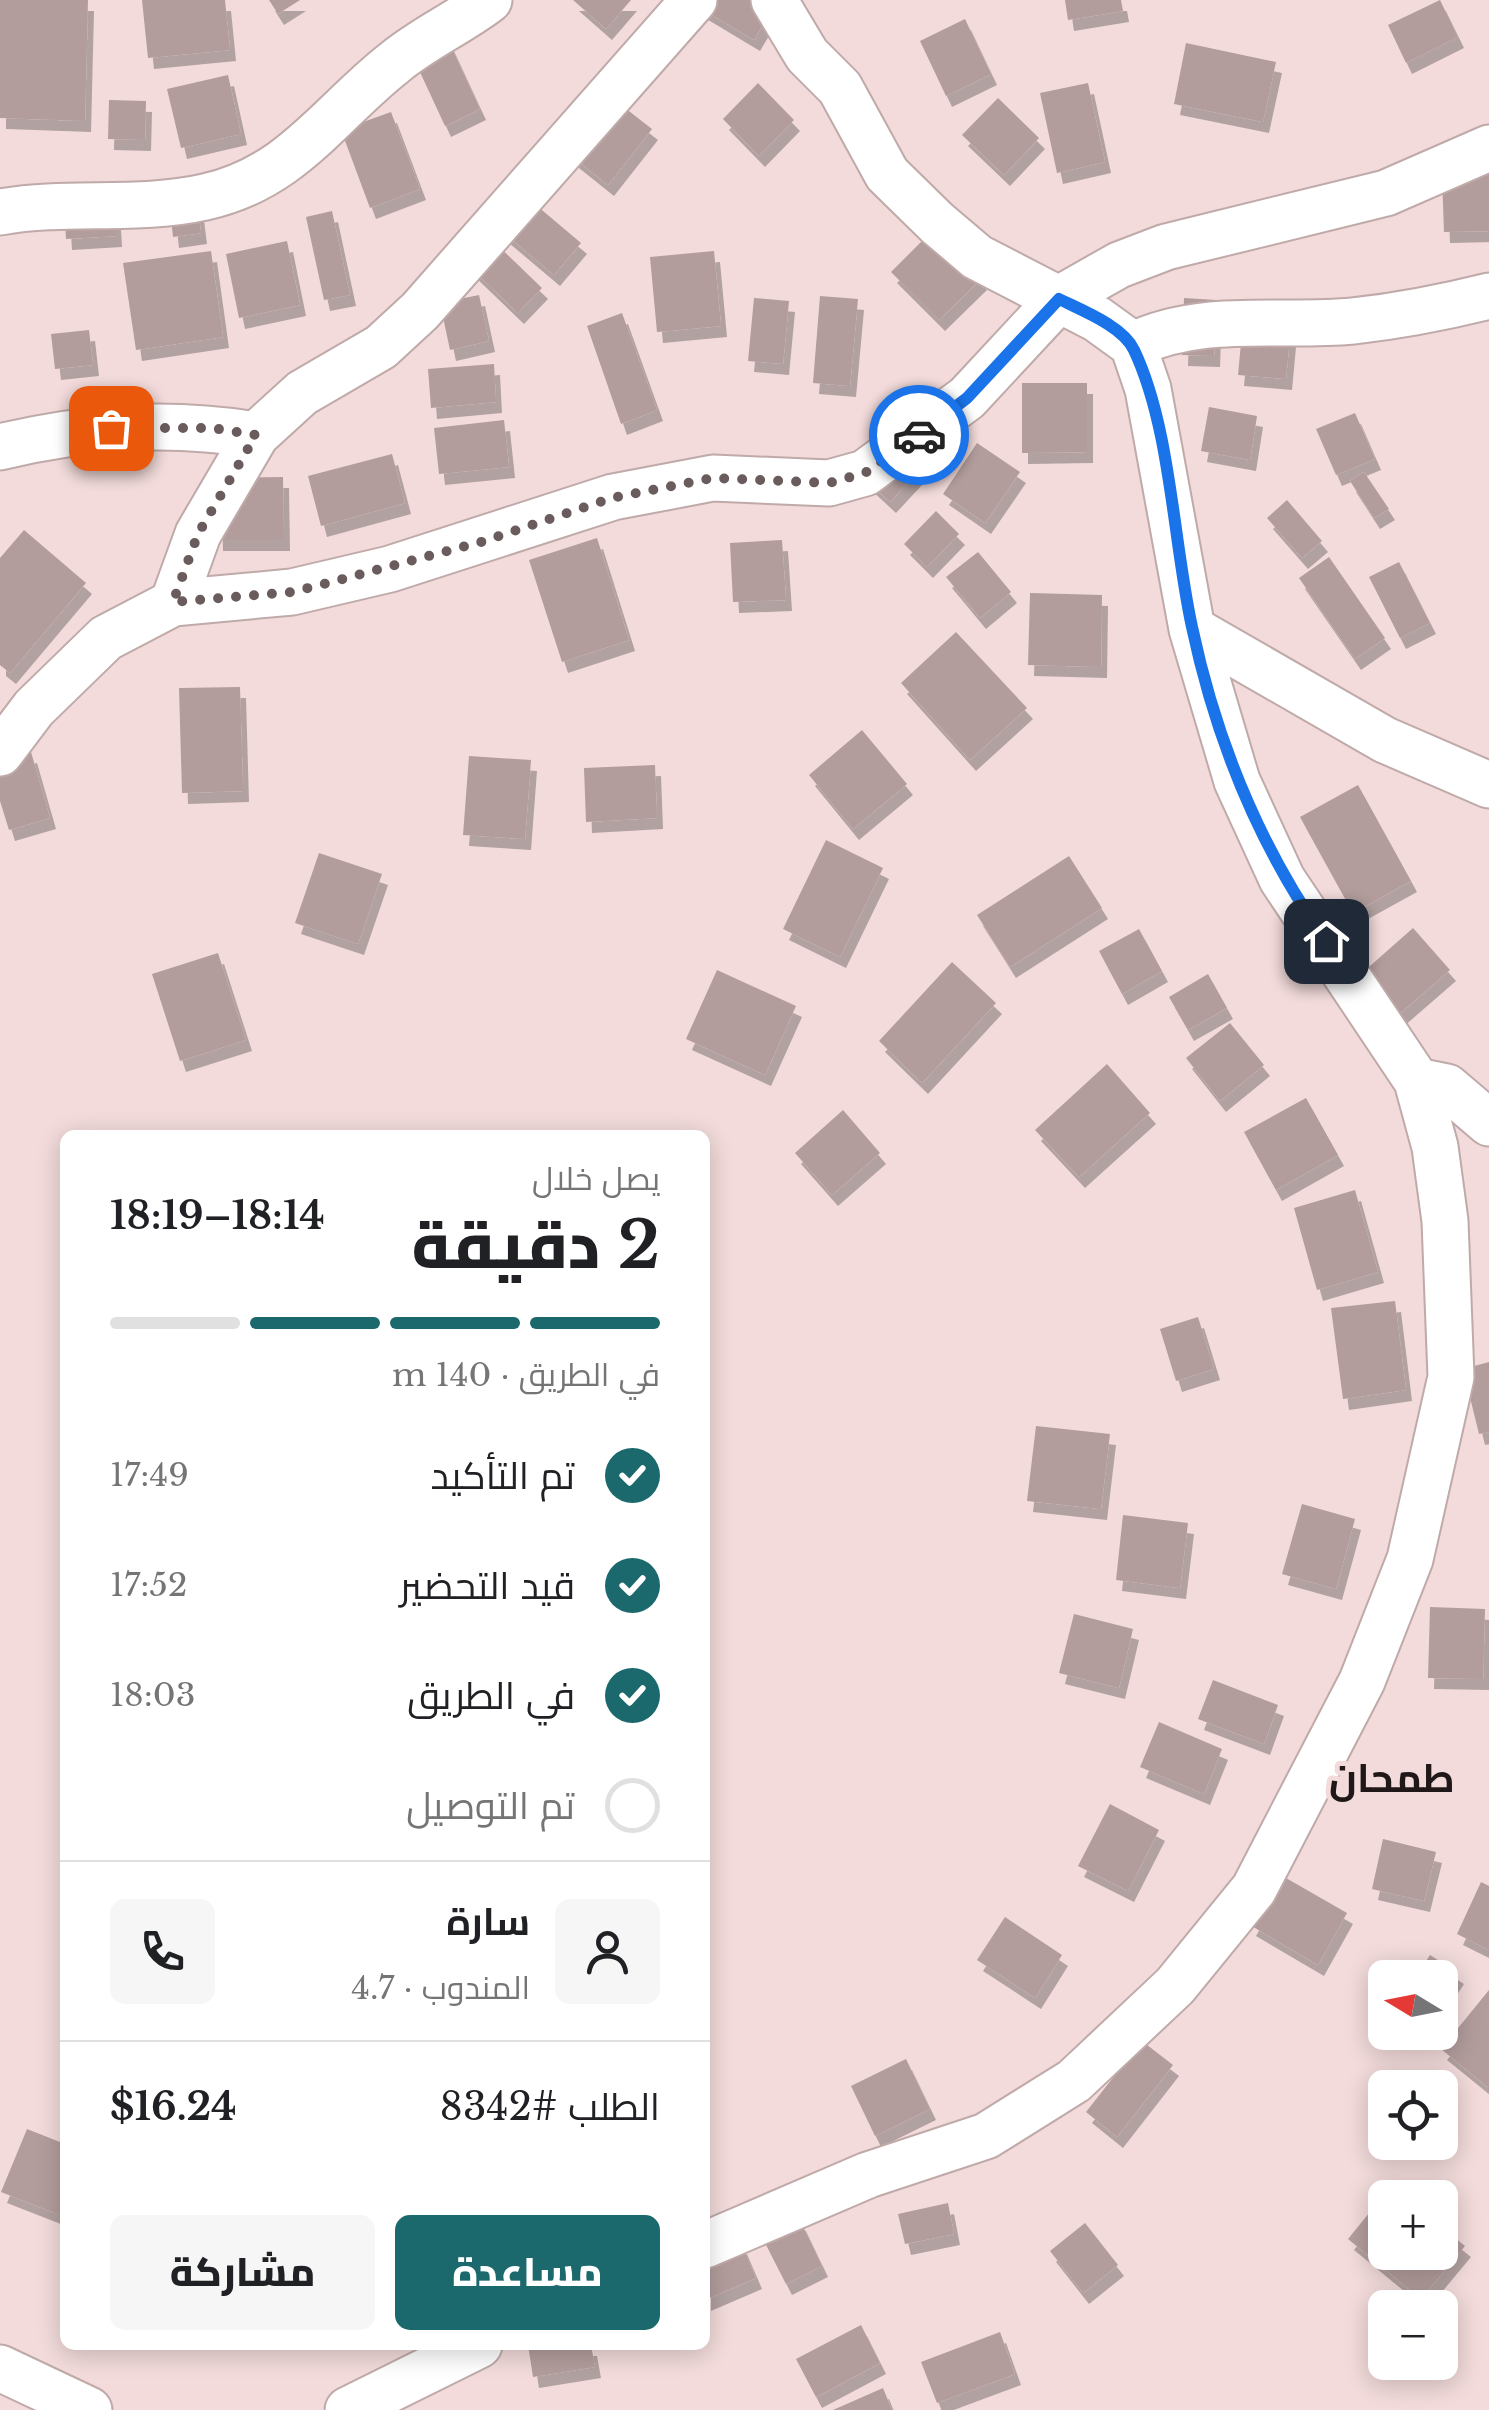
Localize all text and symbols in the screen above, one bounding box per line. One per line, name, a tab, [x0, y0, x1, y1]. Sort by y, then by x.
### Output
courier	[869, 385, 969, 485]
pin	[69, 386, 154, 471]
icon: bag	[84, 401, 139, 456]
icon: car	[892, 408, 947, 463]
pin	[1284, 899, 1369, 984]
icon: home	[1299, 914, 1354, 969]
text: يصل خلال	[532, 1159, 660, 1199]
text: 18:14–18:19	[110, 1192, 325, 1239]
text: 2 دقيقة	[412, 1205, 660, 1286]
text: في الطريق · 140 m	[392, 1355, 660, 1395]
icon: check	[605, 1448, 660, 1503]
text: تم التأكيد	[431, 1452, 575, 1499]
text: 17:49	[110, 1455, 189, 1495]
icon: check	[605, 1558, 660, 1613]
text: قيد التحضير	[400, 1562, 575, 1609]
text: 17:52	[110, 1565, 187, 1605]
icon: check	[605, 1668, 660, 1723]
text: في الطريق	[407, 1672, 575, 1719]
text: 18:03	[110, 1675, 195, 1715]
district label: طمحان	[1329, 1753, 1455, 1803]
text: تم التوصيل	[406, 1782, 575, 1829]
text: سارة	[447, 1898, 530, 1945]
button: phone	[110, 1899, 215, 2004]
button: person	[555, 1899, 660, 2004]
north arrow	[1368, 1960, 1458, 2050]
map controls	[1368, 1960, 1458, 2380]
text: المندوب · 4.7	[351, 1968, 530, 2008]
button: locate	[1368, 2070, 1458, 2160]
text: $16.24	[110, 2083, 237, 2130]
text: الطلب #8342	[440, 2083, 660, 2130]
button: +	[1368, 2180, 1458, 2270]
button: مشاركة	[110, 2215, 375, 2330]
button: مساعدة	[395, 2215, 660, 2330]
button: −	[1368, 2290, 1458, 2380]

